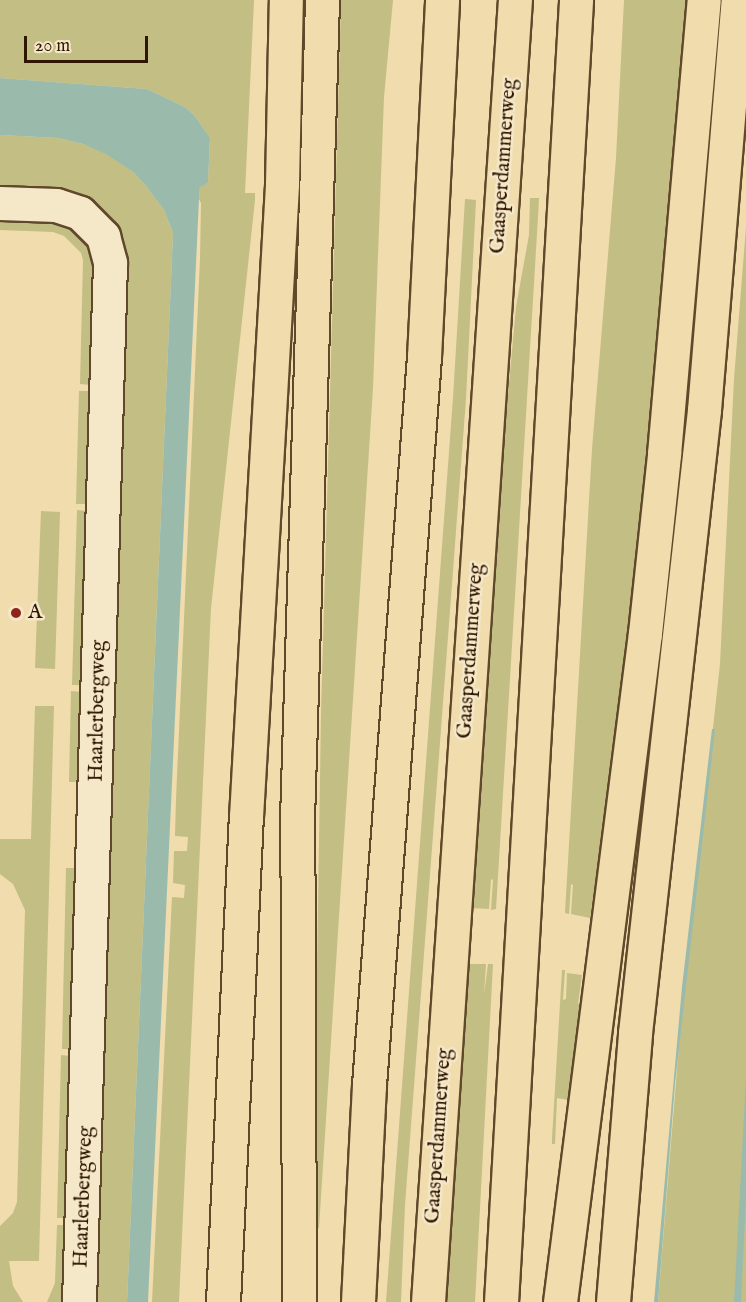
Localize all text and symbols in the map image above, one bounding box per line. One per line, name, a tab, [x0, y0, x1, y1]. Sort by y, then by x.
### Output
scale bar	[27, 24, 152, 62]
text: 20 m	[35, 35, 70, 58]
street label: Gaasperdammerweg	[485, 77, 523, 255]
street label: Gaasperdammerweg	[452, 562, 490, 740]
place label: A	[28, 600, 42, 626]
marker: A	[9, 606, 23, 620]
street label: Haarlerbergweg	[84, 640, 112, 782]
street label: Gaasperdammerweg	[420, 1047, 458, 1225]
street label: Haarlerbergweg	[69, 1126, 99, 1268]

